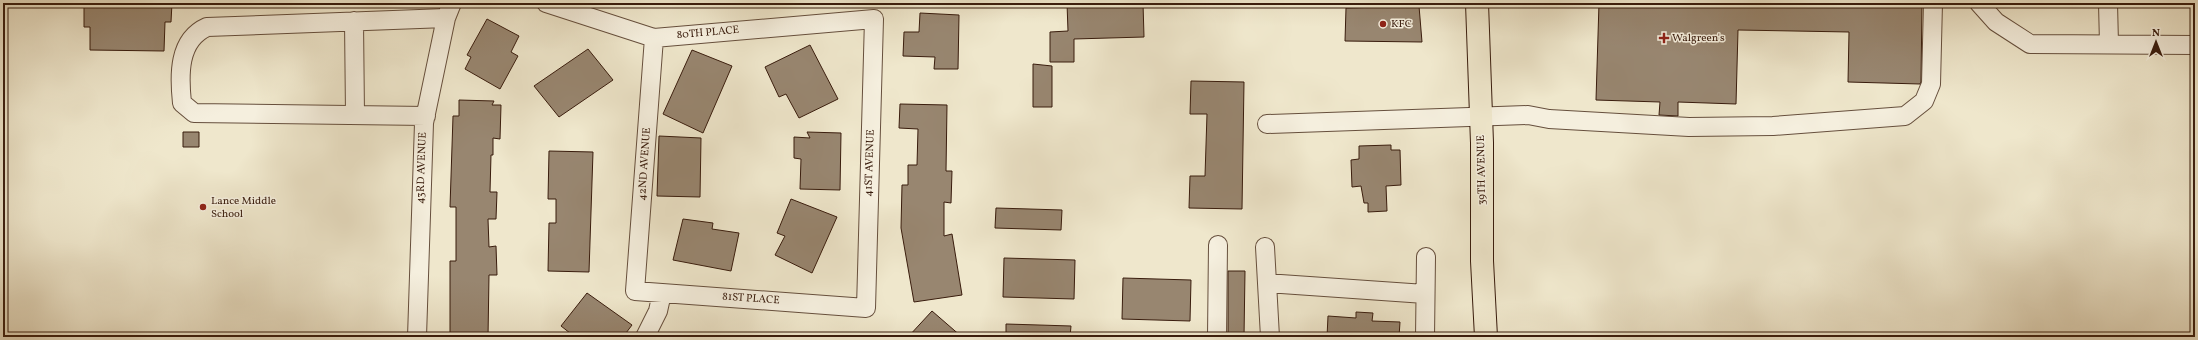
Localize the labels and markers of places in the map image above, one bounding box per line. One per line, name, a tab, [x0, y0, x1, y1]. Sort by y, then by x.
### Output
place label: KFC	[1391, 17, 1412, 32]
marker: KFC	[1378, 19, 1388, 29]
place label: Walgreen's	[1672, 31, 1725, 46]
marker: Walgreen's	[1659, 33, 1669, 43]
place label: Lance Middle School	[211, 194, 276, 222]
marker: Lance Middle School	[198, 202, 208, 212]

